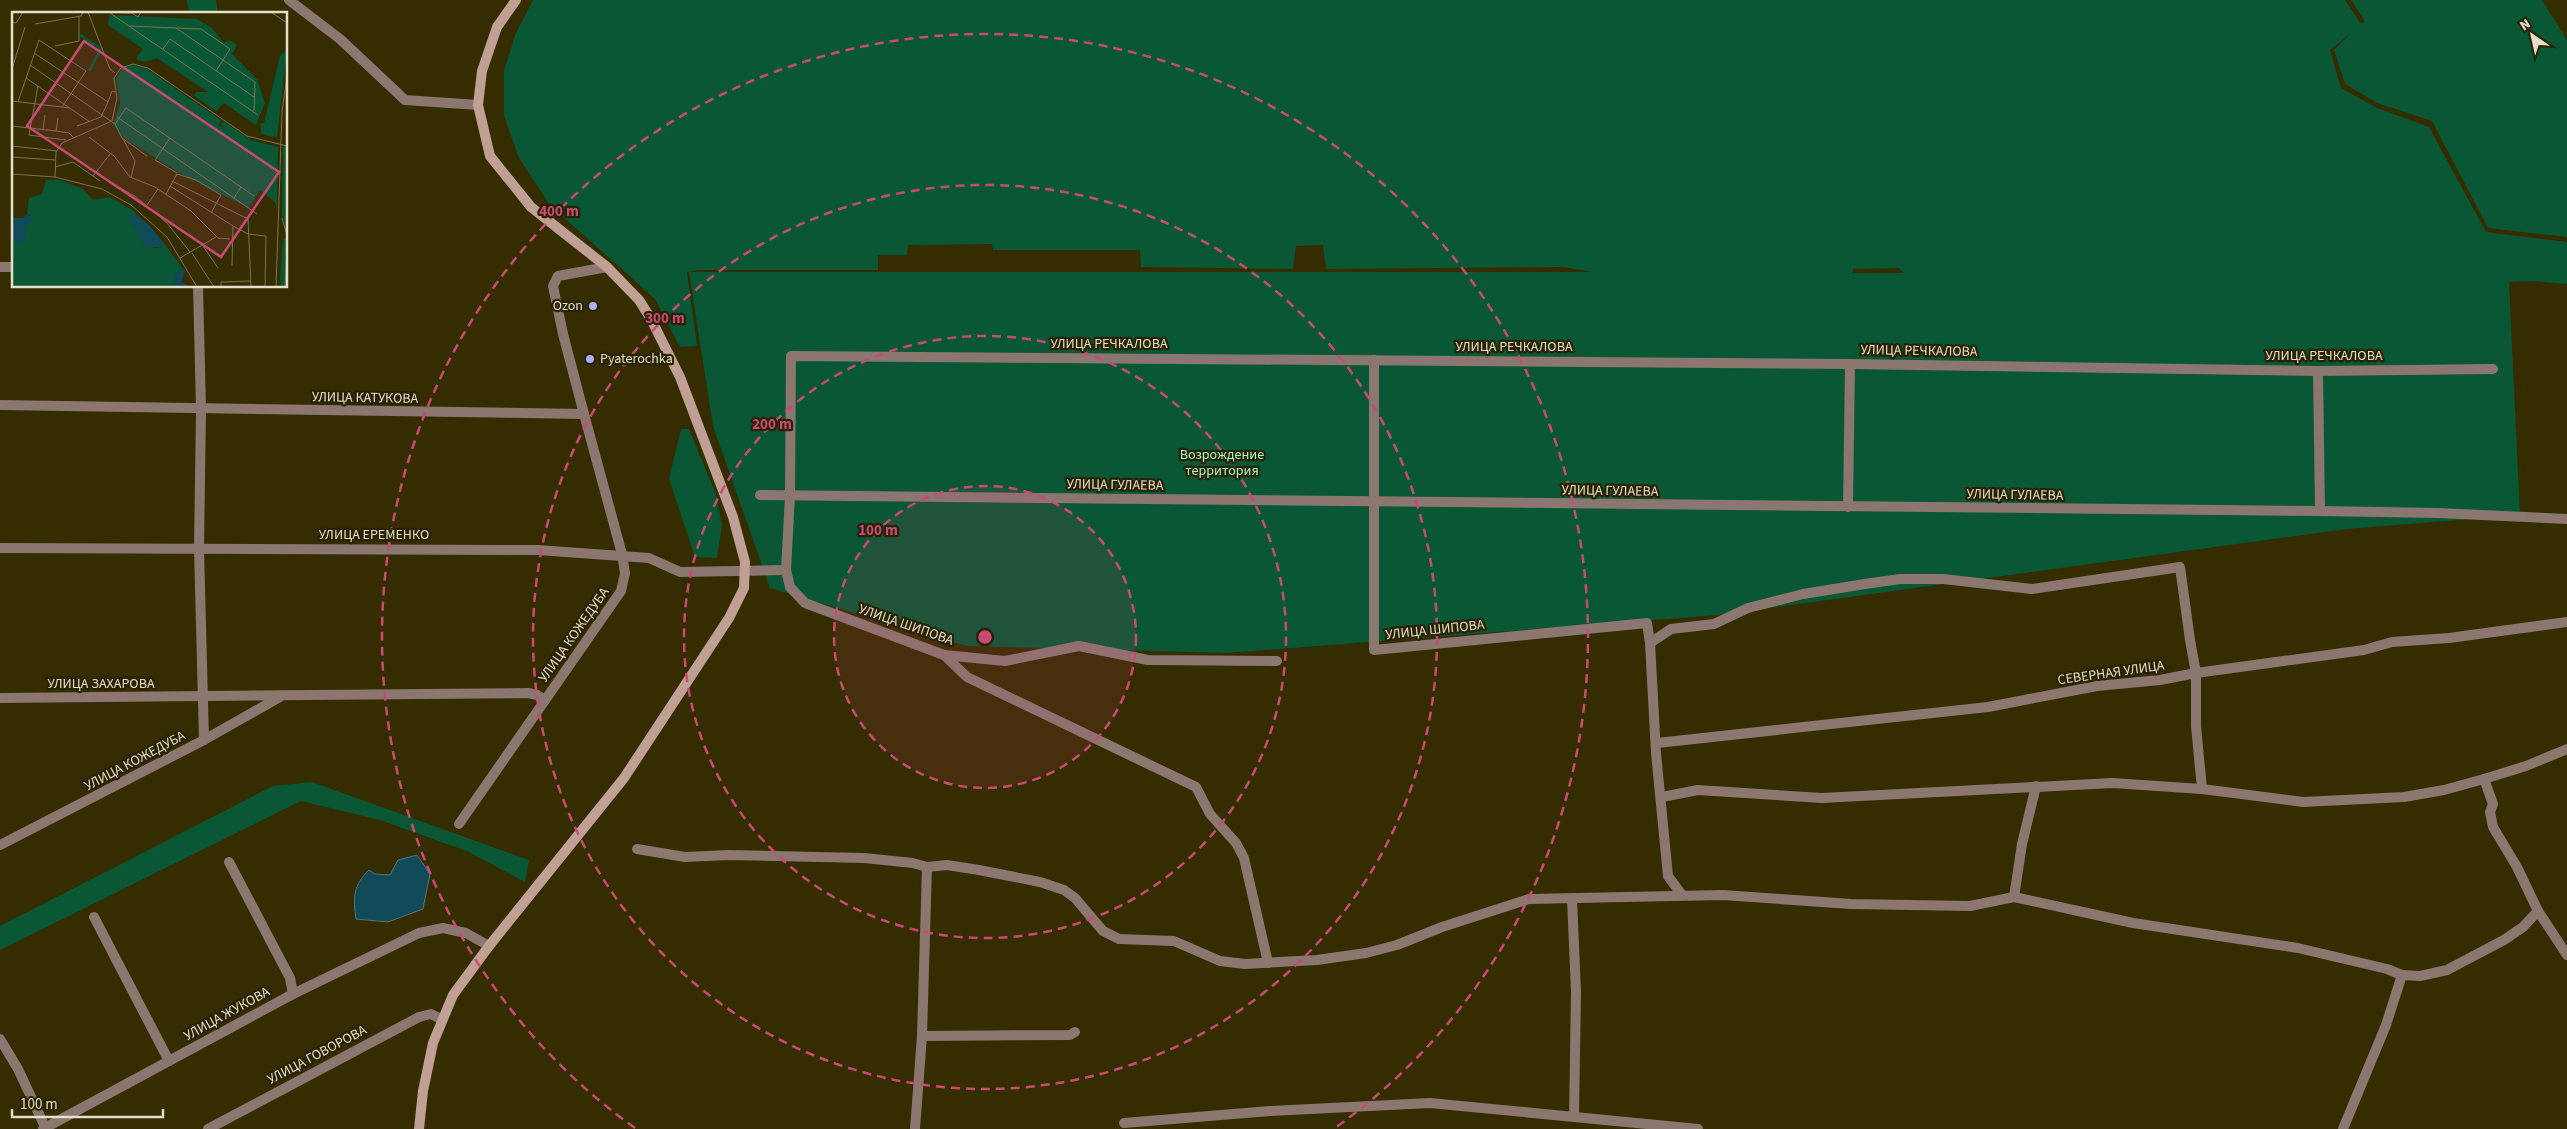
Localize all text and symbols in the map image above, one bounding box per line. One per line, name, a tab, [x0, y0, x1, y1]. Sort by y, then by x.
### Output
north arrow	[2507, 10, 2557, 60]
inset map	[12, 12, 288, 288]
text: N	[2516, 14, 2535, 36]
text: 400 m	[539, 201, 579, 222]
place label: Ozon	[553, 296, 583, 316]
marker: Ozon	[587, 300, 599, 312]
text: 300 m	[645, 308, 685, 329]
street label: УЛИЦА РЕЧКАЛОВА	[1050, 334, 1168, 354]
street label: УЛИЦА РЕЧКАЛОВА	[1455, 337, 1573, 357]
street label: УЛИЦА РЕЧКАЛОВА	[1860, 340, 1978, 362]
street label: УЛИЦА РЕЧКАЛОВА	[2265, 346, 2383, 366]
place label: Pyaterochka	[600, 349, 673, 369]
marker: Pyaterochka	[584, 353, 596, 365]
street label: УЛИЦА КАТУКОВА	[312, 387, 419, 409]
text: 200 m	[752, 414, 792, 435]
park label: Возрождение территория	[1180, 445, 1264, 481]
street label: УЛИЦА ГУЛАЕВА	[1066, 474, 1164, 496]
street label: УЛИЦА ГУЛАЕВА	[1561, 480, 1659, 502]
street label: УЛИЦА ГУЛАЕВА	[1966, 484, 2064, 506]
text: 100 m	[858, 520, 898, 541]
street label: УЛИЦА ЕРЕМЕНКО	[319, 525, 429, 545]
street label: УЛИЦА КОЖЕДУБА	[534, 583, 614, 686]
street label: УЛИЦА ШИПОВА	[856, 599, 957, 651]
street label: УЛИЦА ШИПОВА	[1385, 615, 1486, 645]
centre of rings	[976, 628, 994, 646]
street label: СЕВЕРНАЯ УЛИЦА	[2056, 656, 2166, 690]
street label: УЛИЦА ЗАХАРОВА	[47, 674, 155, 694]
street label: УЛИЦА КОЖЕДУБА	[81, 726, 189, 796]
street label: УЛИЦА ЖУКОВА	[180, 982, 274, 1046]
street label: УЛИЦА ГОВОРОВА	[264, 1020, 371, 1090]
scale bar	[12, 1086, 164, 1118]
text: 100 m	[20, 1094, 58, 1115]

